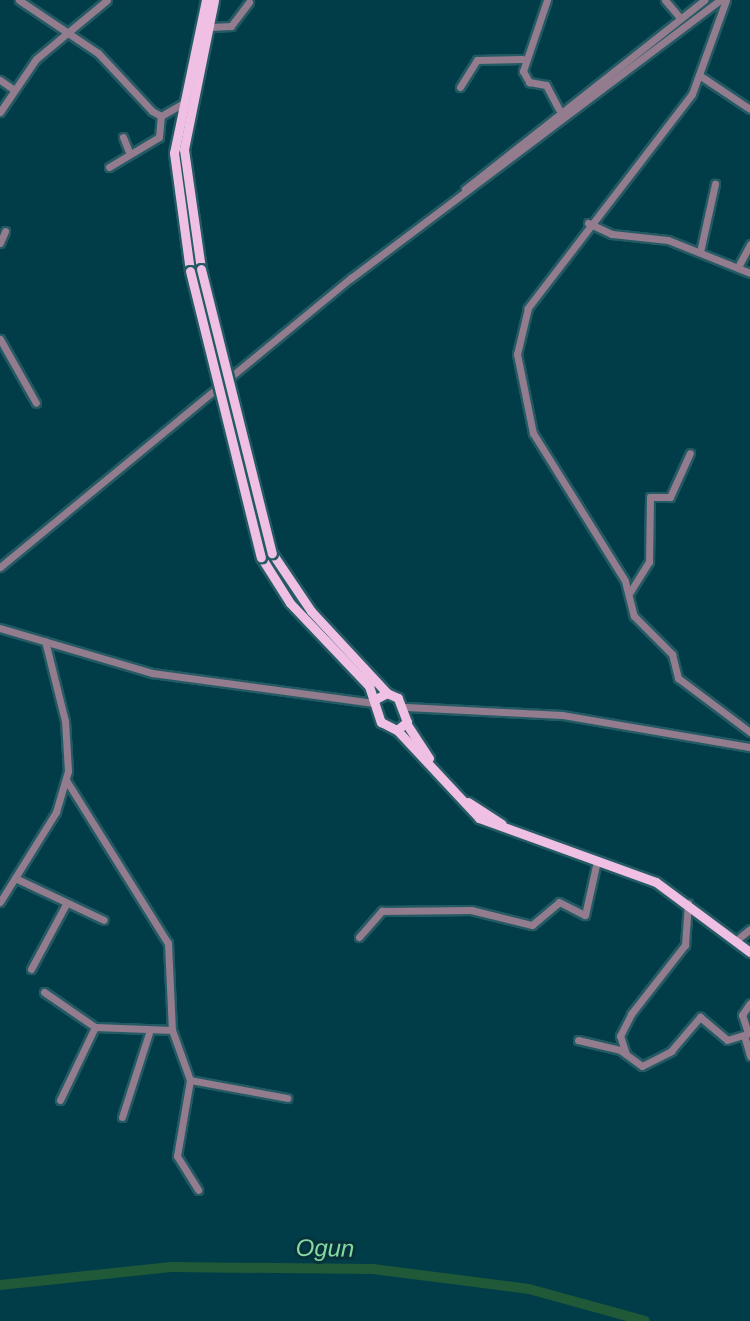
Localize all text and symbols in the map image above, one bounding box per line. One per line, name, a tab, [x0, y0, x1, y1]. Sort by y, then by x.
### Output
water label: Ogun	[295, 1233, 355, 1263]

